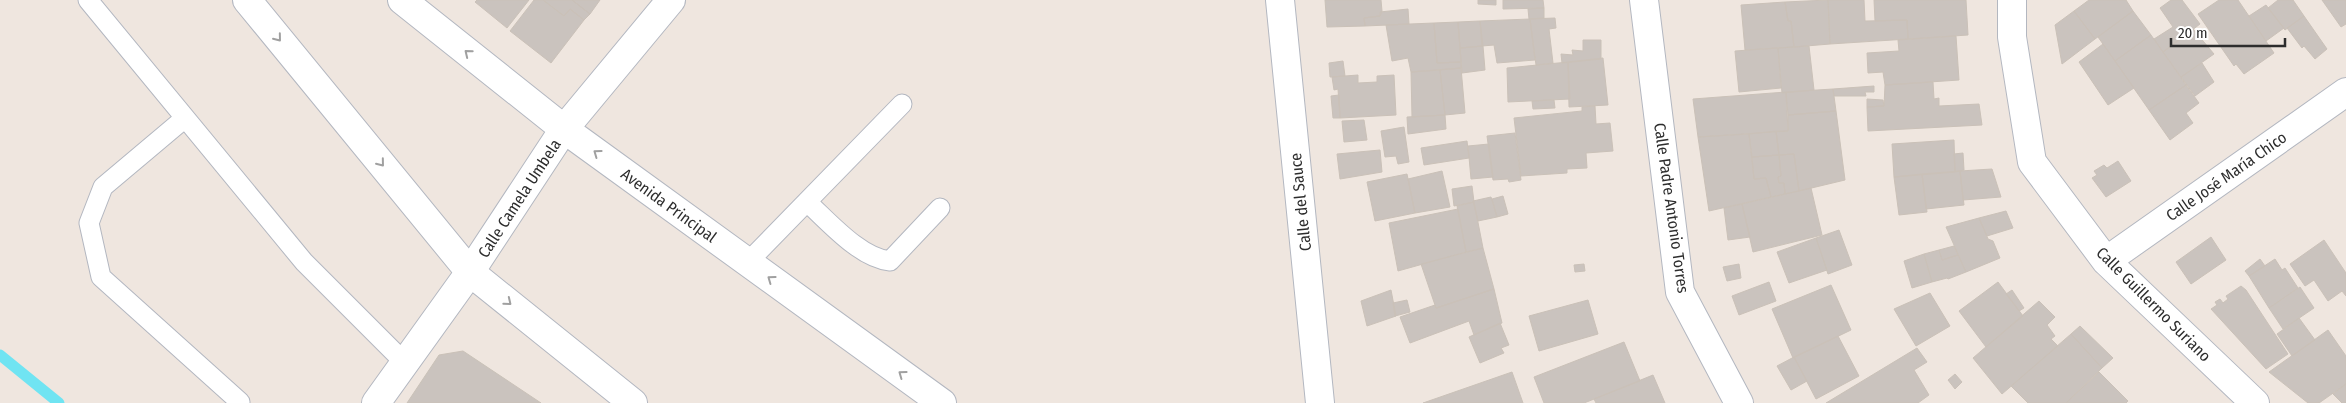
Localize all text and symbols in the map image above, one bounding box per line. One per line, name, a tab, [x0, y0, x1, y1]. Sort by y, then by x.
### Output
scale bar	[2171, 15, 2285, 47]
text: 20 m	[2178, 24, 2208, 42]
one-way arrow	[272, 32, 281, 41]
one-way arrow	[465, 49, 474, 58]
street label: Calle Padre Antonio Torres	[1650, 122, 1693, 295]
street label: Calle José María Chico	[2162, 128, 2290, 225]
street label: Calle Camela Umbela	[474, 135, 565, 261]
one-way arrow	[594, 150, 603, 158]
street label: Calle del Sauce	[1286, 152, 1315, 252]
one-way arrow	[376, 157, 384, 166]
street label: Avenida Principal	[617, 164, 720, 246]
street label: Calle Guillermo Suriano	[2092, 243, 2215, 366]
one-way arrow	[767, 276, 777, 285]
one-way arrow	[503, 297, 512, 306]
one-way arrow	[898, 371, 908, 380]

